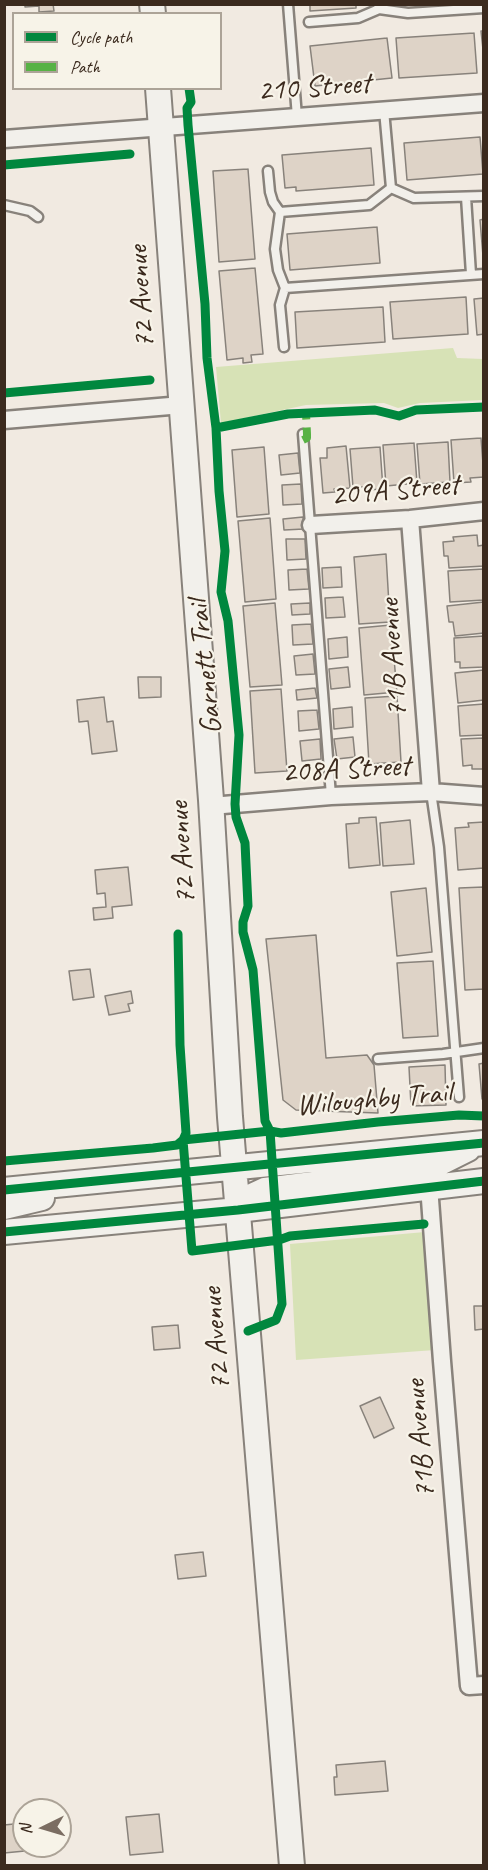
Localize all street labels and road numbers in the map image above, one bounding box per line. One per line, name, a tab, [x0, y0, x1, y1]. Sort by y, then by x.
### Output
street label: 210 Street	[256, 66, 372, 110]
street label: 72 Avenue	[120, 244, 164, 350]
street label: 209A Street	[330, 467, 460, 515]
street label: 71B Avenue	[372, 597, 416, 719]
street label: Garnett Trail	[181, 598, 231, 736]
street label: 208A Street	[281, 749, 411, 791]
street label: 72 Avenue	[161, 800, 205, 906]
street label: Wiloughby Trail	[295, 1075, 453, 1125]
street label: 72 Avenue	[195, 1286, 239, 1392]
street label: 71B Avenue	[398, 1378, 444, 1500]

